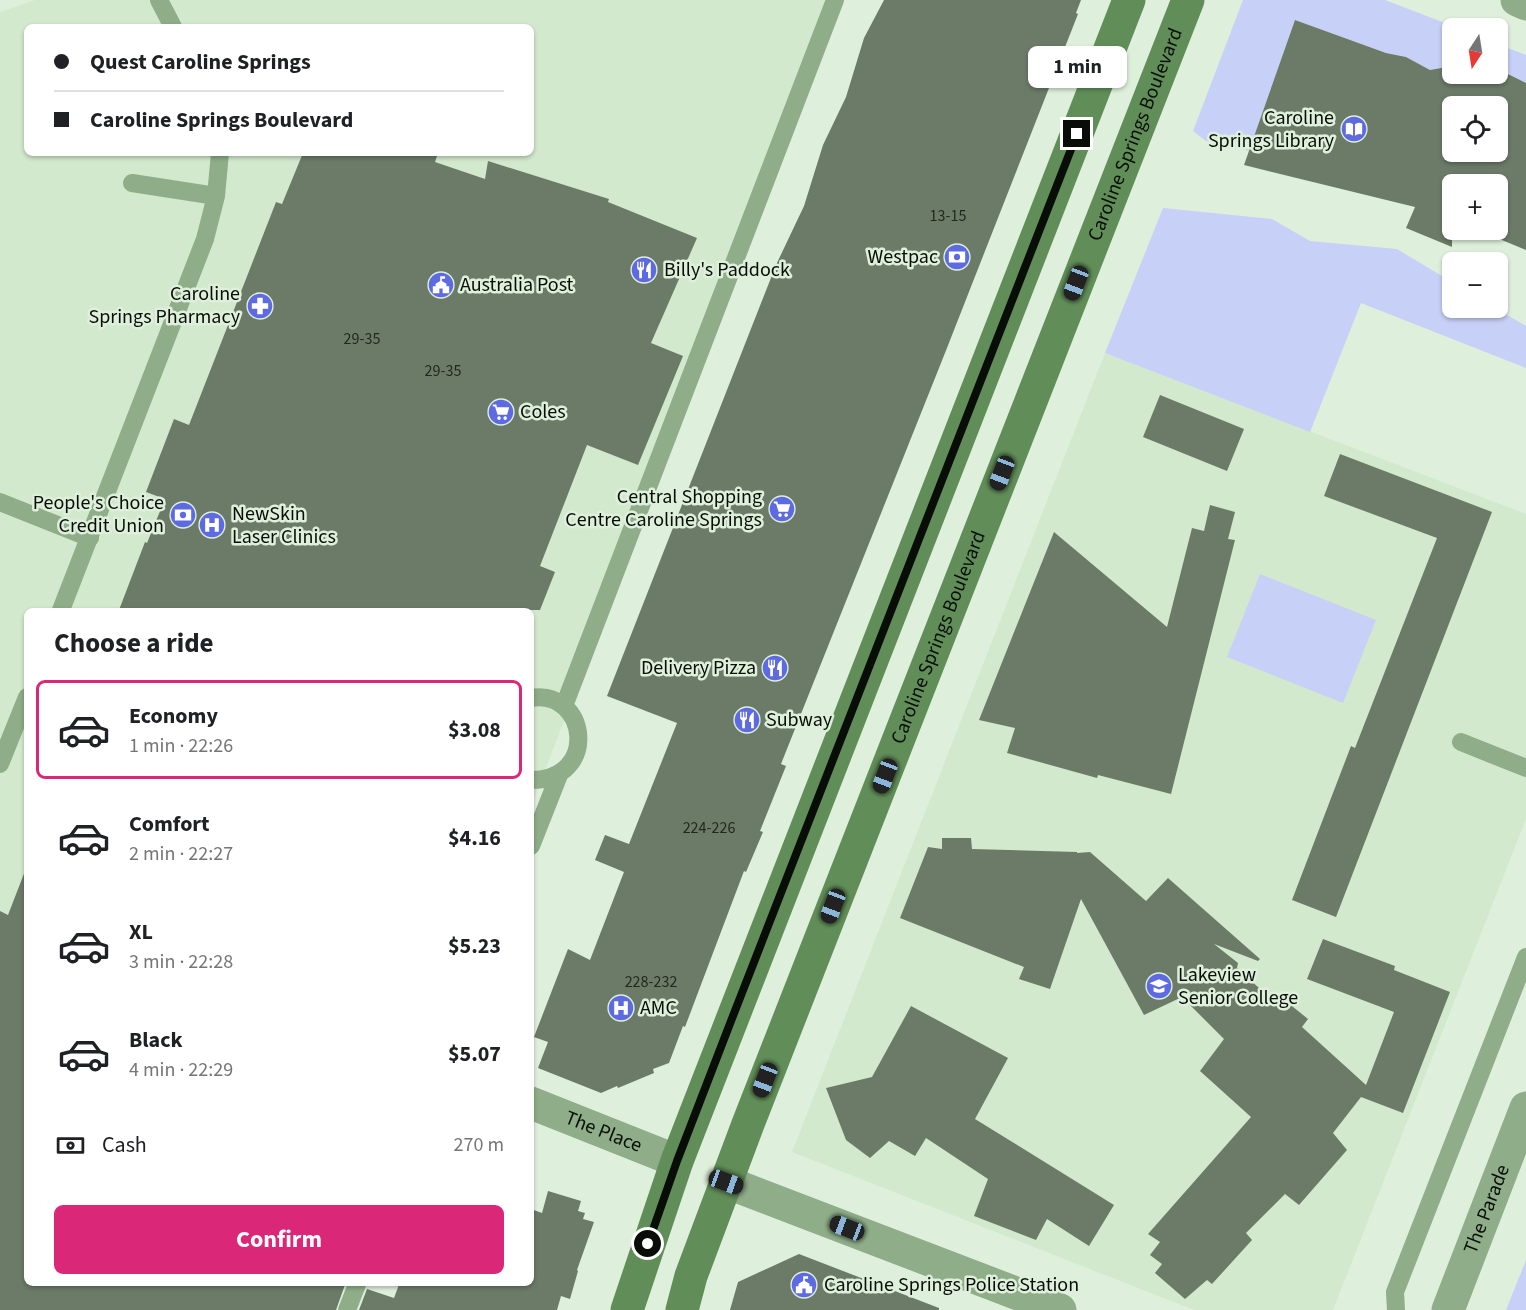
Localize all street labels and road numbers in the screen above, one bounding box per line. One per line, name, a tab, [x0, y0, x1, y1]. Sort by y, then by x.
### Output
street label: Caroline Springs Boulevard	[1081, 24, 1190, 245]
street label: Caroline Springs Boulevard	[884, 527, 993, 748]
street label: The Place	[561, 1104, 646, 1160]
street label: The Parade	[1457, 1160, 1517, 1258]

